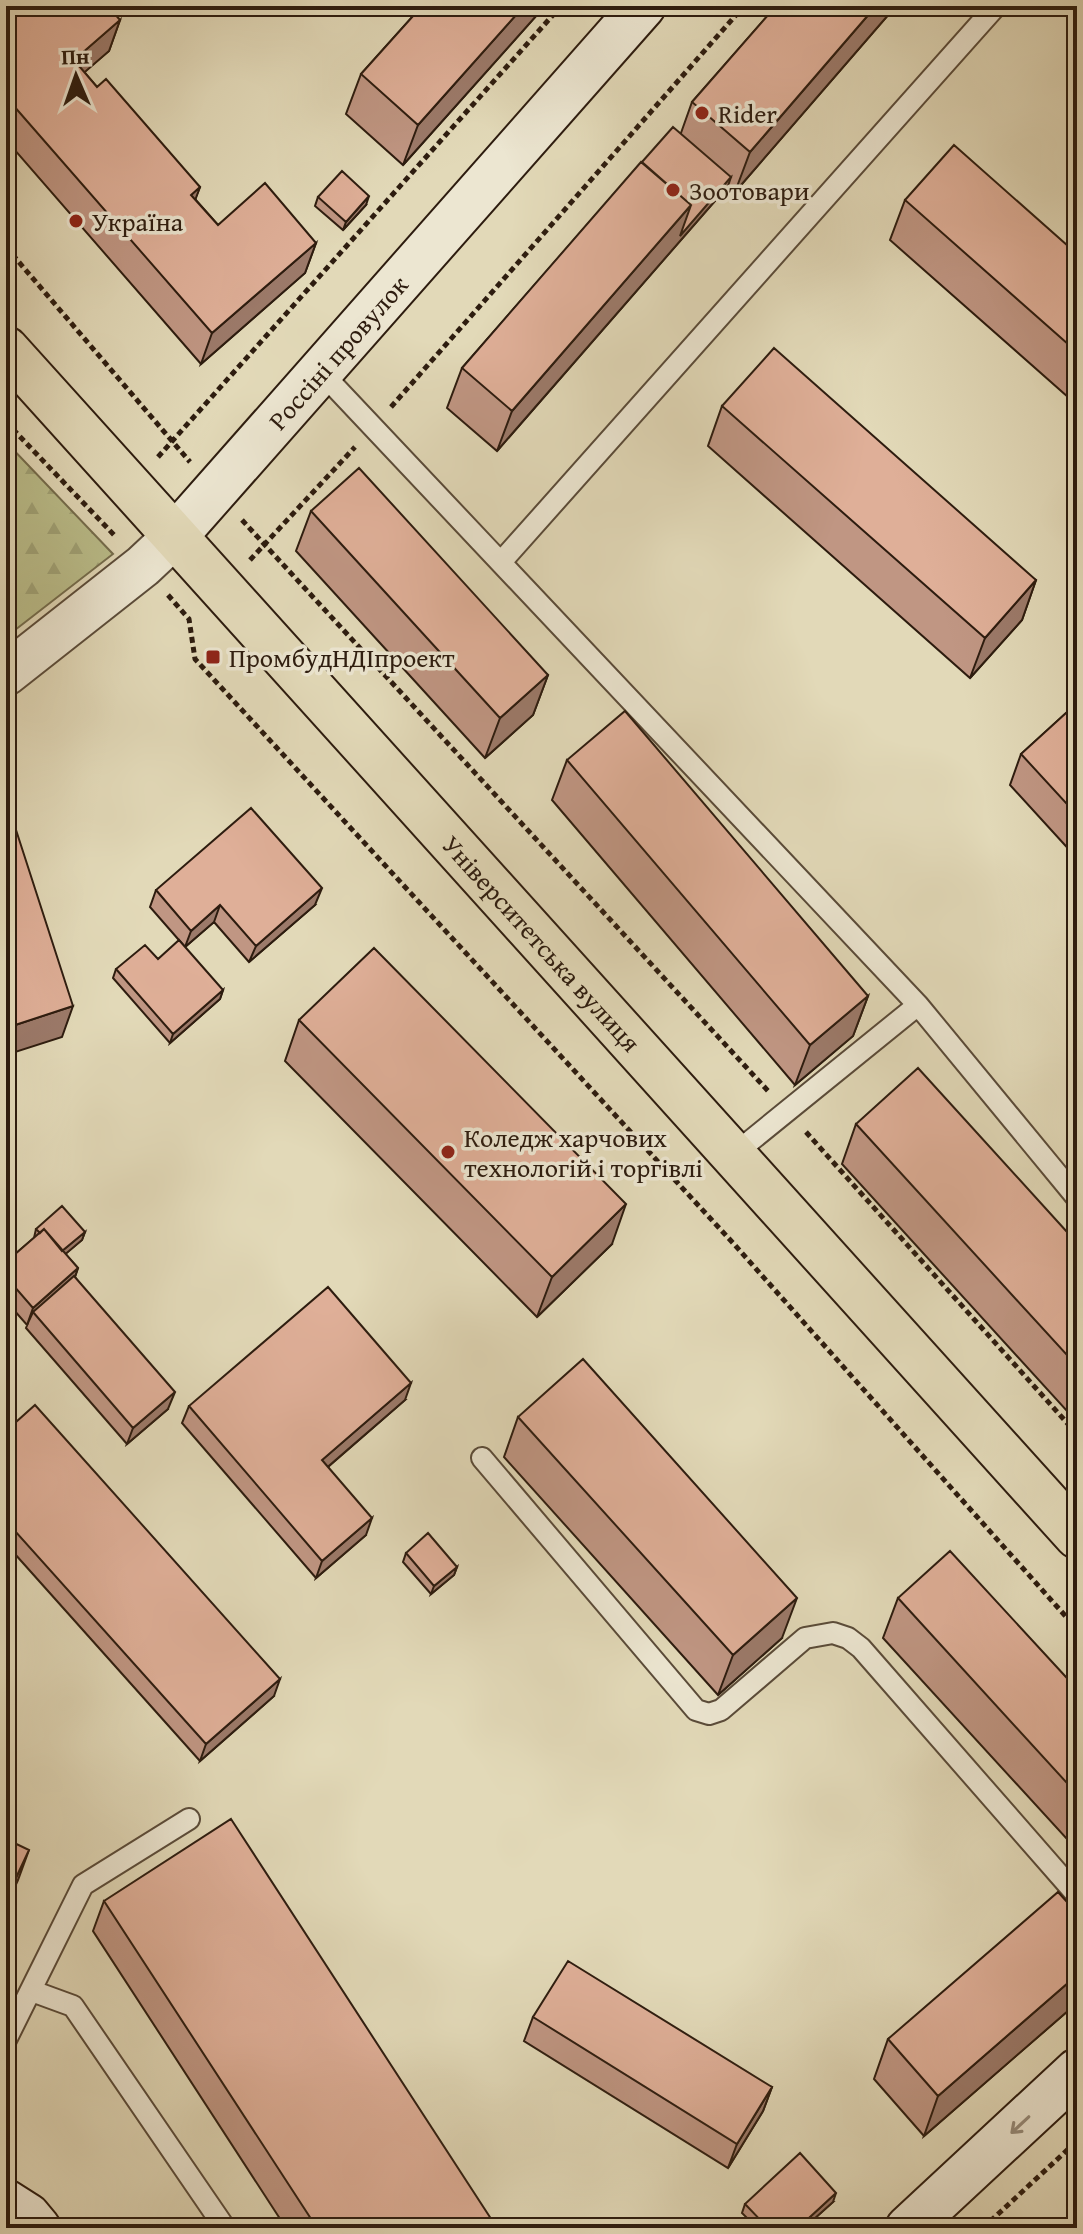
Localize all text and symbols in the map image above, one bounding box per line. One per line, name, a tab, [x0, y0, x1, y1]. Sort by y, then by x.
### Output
north arrow	[36, 36, 116, 116]
text: Пн	[61, 40, 90, 72]
place label: Rider	[718, 94, 777, 133]
marker: Rider	[693, 104, 711, 122]
place label: Зоотовари	[689, 171, 809, 210]
marker: Зоотовари	[664, 181, 682, 199]
place label: Україна	[92, 202, 184, 241]
marker: Україна	[67, 212, 85, 230]
street label: Россіні провулок	[258, 266, 417, 438]
place label: ПромбудНДІпроект	[229, 638, 455, 677]
marker: ПромбудНДІпроект	[204, 648, 222, 666]
street label: Університетська вулиця	[433, 826, 650, 1060]
place label: Коледж харчових технологій і торгівлі	[464, 1118, 703, 1187]
marker: Коледж харчових технологій і торгівлі	[439, 1143, 457, 1161]
one-way arrow	[1010, 2115, 1030, 2134]

